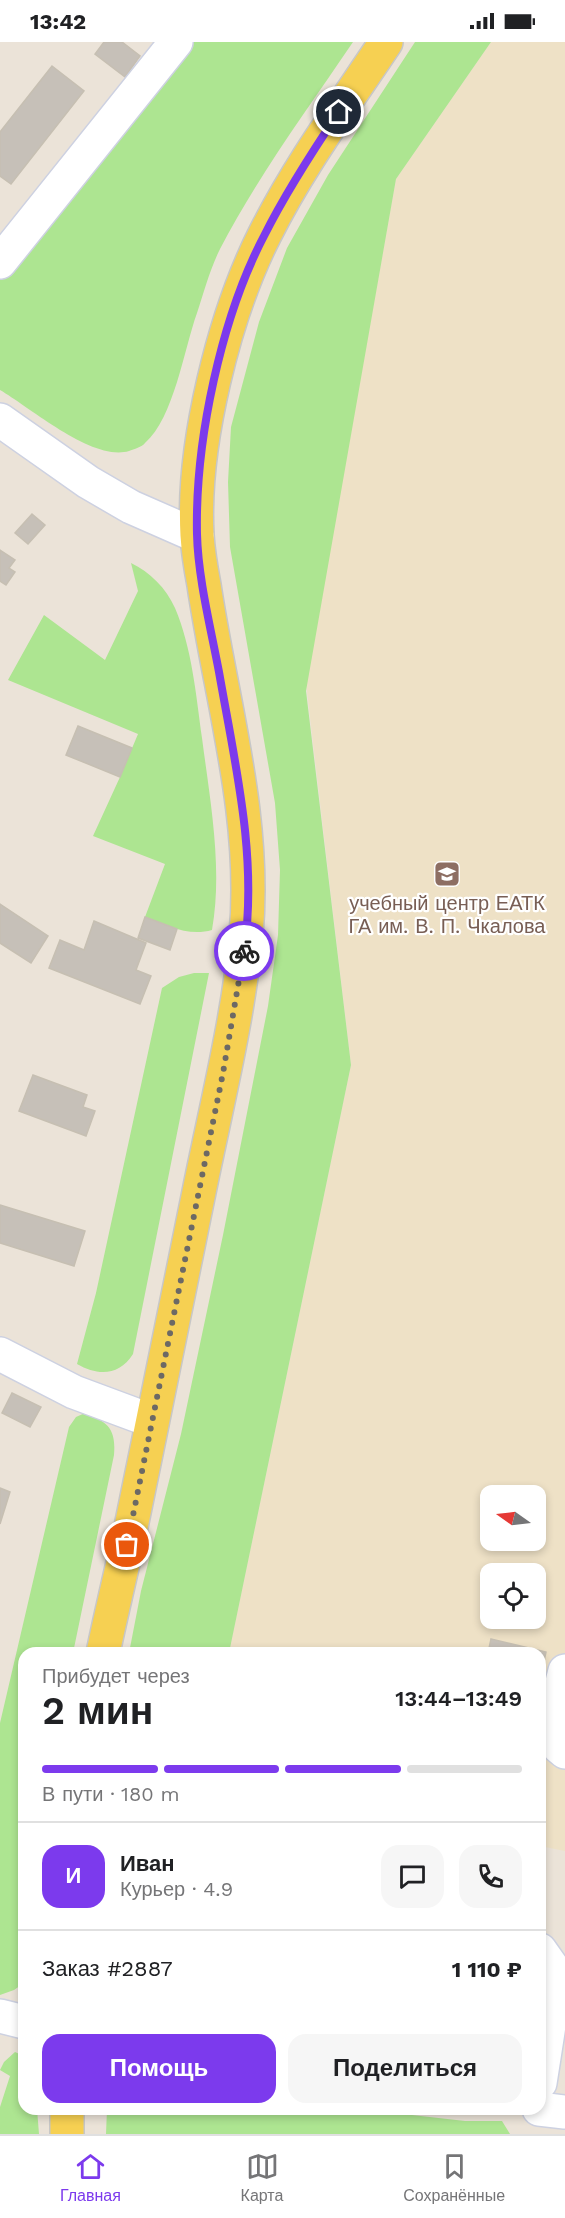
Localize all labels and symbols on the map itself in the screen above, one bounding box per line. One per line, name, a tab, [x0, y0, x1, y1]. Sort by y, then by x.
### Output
pin	[313, 86, 364, 137]
school or university icon: учебный центр ЕАТК ГА им. В. П. Чкалова	[432, 859, 462, 889]
place label: учебный центр ЕАТК ГА им. В. П. Чкалова	[349, 891, 546, 938]
courier	[214, 921, 274, 981]
north arrow	[480, 1485, 546, 1551]
pin	[101, 1519, 152, 1570]

